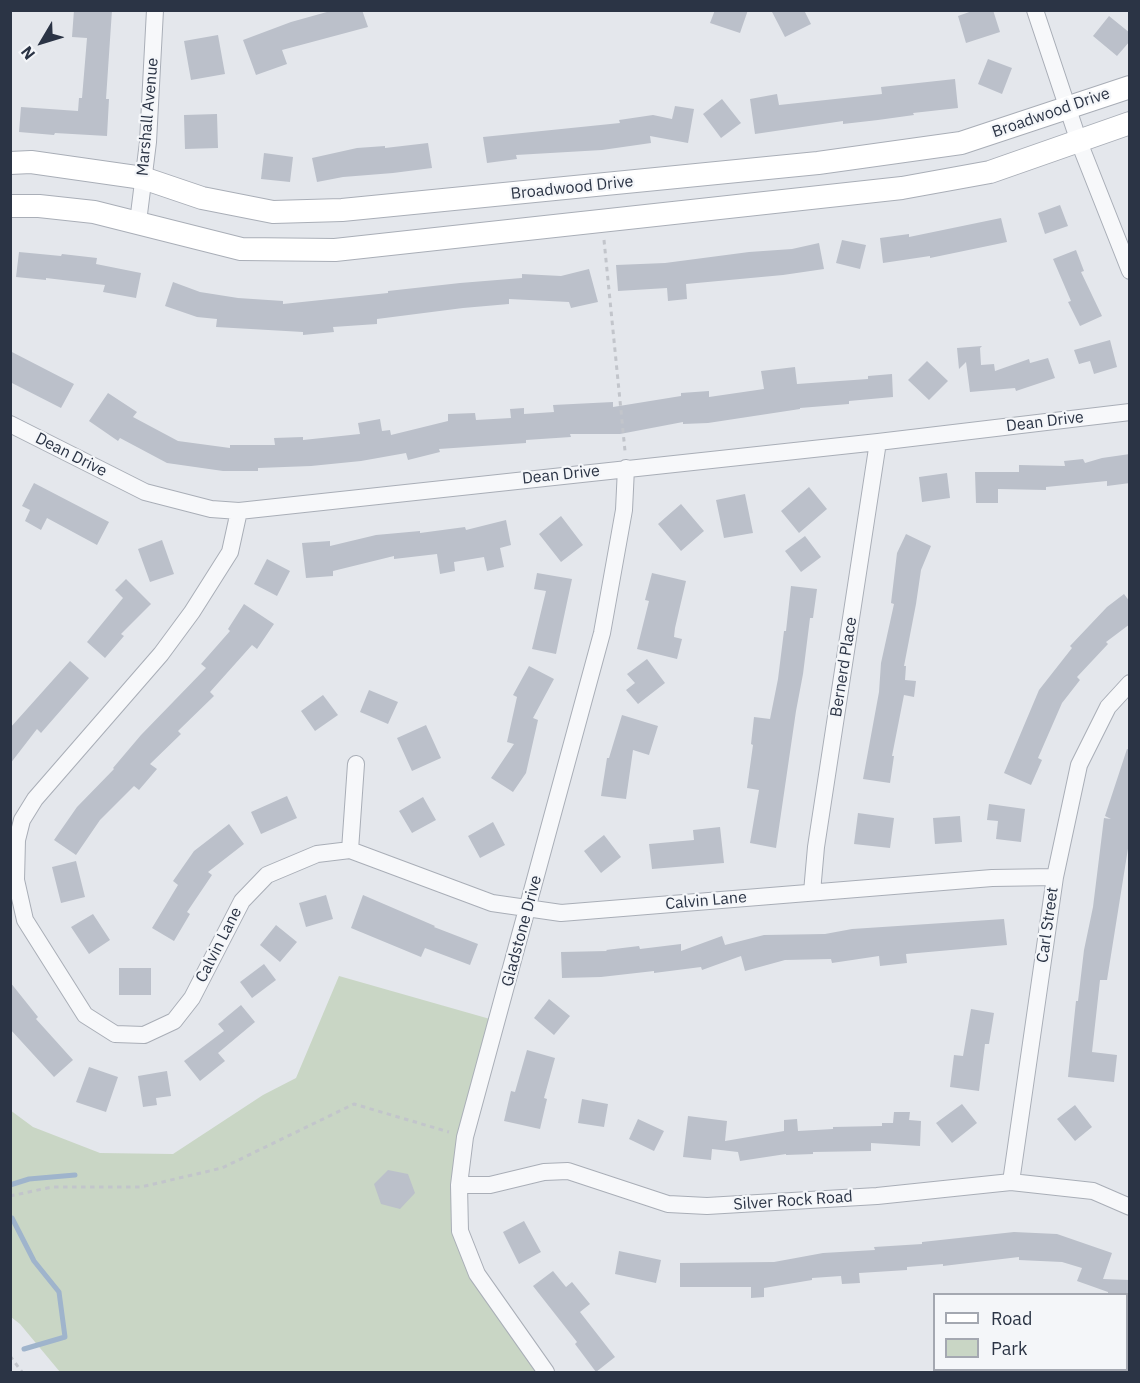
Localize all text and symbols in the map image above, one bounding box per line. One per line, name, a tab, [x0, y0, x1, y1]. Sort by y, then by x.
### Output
north arrow	[12, 12, 72, 72]
text: N	[16, 42, 39, 64]
street label: Marshall Avenue	[133, 57, 163, 177]
street label: Broadwood Drive	[990, 84, 1112, 142]
street label: Broadwood Drive	[510, 172, 634, 204]
street label: Dean Drive	[1005, 408, 1085, 436]
street label: Dean Drive	[32, 429, 110, 481]
street label: Dean Drive	[521, 461, 601, 489]
street label: Bernerd Place	[827, 616, 861, 718]
street label: Gladstone Drive	[498, 873, 546, 989]
street label: Carl Street	[1033, 886, 1063, 964]
street label: Calvin Lane	[664, 888, 748, 914]
street label: Calvin Lane	[192, 904, 246, 986]
street label: Silver Rock Road	[733, 1187, 853, 1215]
legend	[933, 1293, 1128, 1371]
text: Road	[991, 1307, 1032, 1330]
text: Park	[991, 1337, 1027, 1360]

